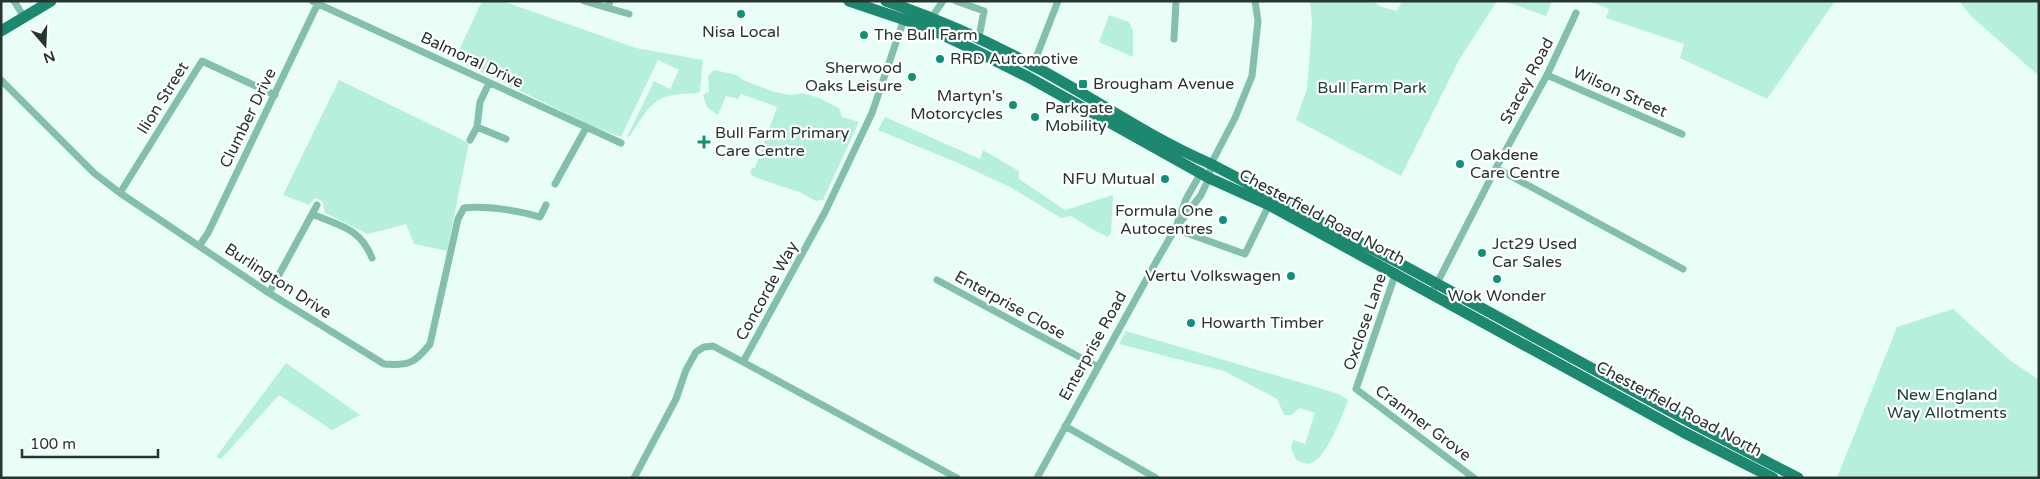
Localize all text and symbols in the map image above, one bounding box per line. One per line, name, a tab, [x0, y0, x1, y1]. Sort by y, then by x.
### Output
marker: Nisa Local	[735, 8, 747, 20]
north arrow	[20, 20, 70, 70]
place label: Nisa Local	[702, 22, 780, 42]
place label: The Bull Farm	[874, 25, 978, 45]
street label: Balmoral Drive	[417, 27, 527, 93]
marker: The Bull Farm	[858, 29, 870, 41]
street label: Stacey Road	[1496, 34, 1558, 128]
text: N	[41, 47, 57, 67]
place label: RRD Automotive	[950, 49, 1078, 69]
marker: RRD Automotive	[934, 53, 946, 65]
street label: Ilion Street	[133, 58, 193, 138]
place label: Sherwood Oaks Leisure	[805, 58, 902, 96]
street label: Wilson Street	[1570, 62, 1670, 122]
street label: Clumber Drive	[215, 65, 281, 171]
marker: Sherwood Oaks Leisure	[906, 71, 918, 83]
place label: Brougham Avenue	[1093, 74, 1234, 94]
marker: Brougham Avenue	[1077, 78, 1089, 90]
park label: Bull Farm Park	[1317, 78, 1427, 98]
place label: Martyn's Motorcycles	[910, 86, 1003, 124]
place label: Parkgate Mobility	[1045, 98, 1113, 136]
marker: Martyn's Motorcycles	[1007, 99, 1019, 111]
marker: Parkgate Mobility	[1029, 111, 1041, 123]
place label: Bull Farm Primary Care Centre	[715, 123, 850, 161]
marker: Bull Farm Primary Care Centre	[697, 135, 711, 149]
place label: Oakdene Care Centre	[1470, 145, 1560, 183]
marker: Oakdene Care Centre	[1454, 158, 1466, 170]
street label: Chesterfield Road North	[1236, 165, 1408, 269]
place label: NFU Mutual	[1062, 169, 1155, 189]
marker: NFU Mutual	[1159, 173, 1171, 185]
place label: Formula One Autocentres	[1115, 201, 1213, 239]
marker: Formula One Autocentres	[1217, 214, 1229, 226]
place label: Jct29 Used Car Sales	[1492, 234, 1577, 272]
street label: Concorde Way	[731, 237, 803, 344]
street label: Burlington Drive	[221, 239, 335, 323]
marker: Jct29 Used Car Sales	[1476, 247, 1488, 259]
street label: Enterprise Close	[951, 266, 1069, 344]
place label: Vertu Volkswagen	[1145, 266, 1281, 286]
marker: Vertu Volkswagen	[1285, 270, 1297, 282]
street label: Oxclose Lane	[1339, 271, 1391, 373]
marker: Wok Wonder	[1491, 273, 1503, 285]
place label: Wok Wonder	[1448, 286, 1547, 306]
street label: Enterprise Road	[1055, 288, 1131, 404]
place label: Howarth Timber	[1201, 313, 1325, 333]
marker: Howarth Timber	[1185, 317, 1197, 329]
street label: Chesterfield Road North	[1593, 357, 1765, 461]
street label: Cranmer Grove	[1371, 380, 1475, 466]
park label: New England Way Allotments	[1887, 385, 2007, 423]
scale bar	[22, 426, 159, 458]
text: 100 m	[30, 435, 76, 453]

